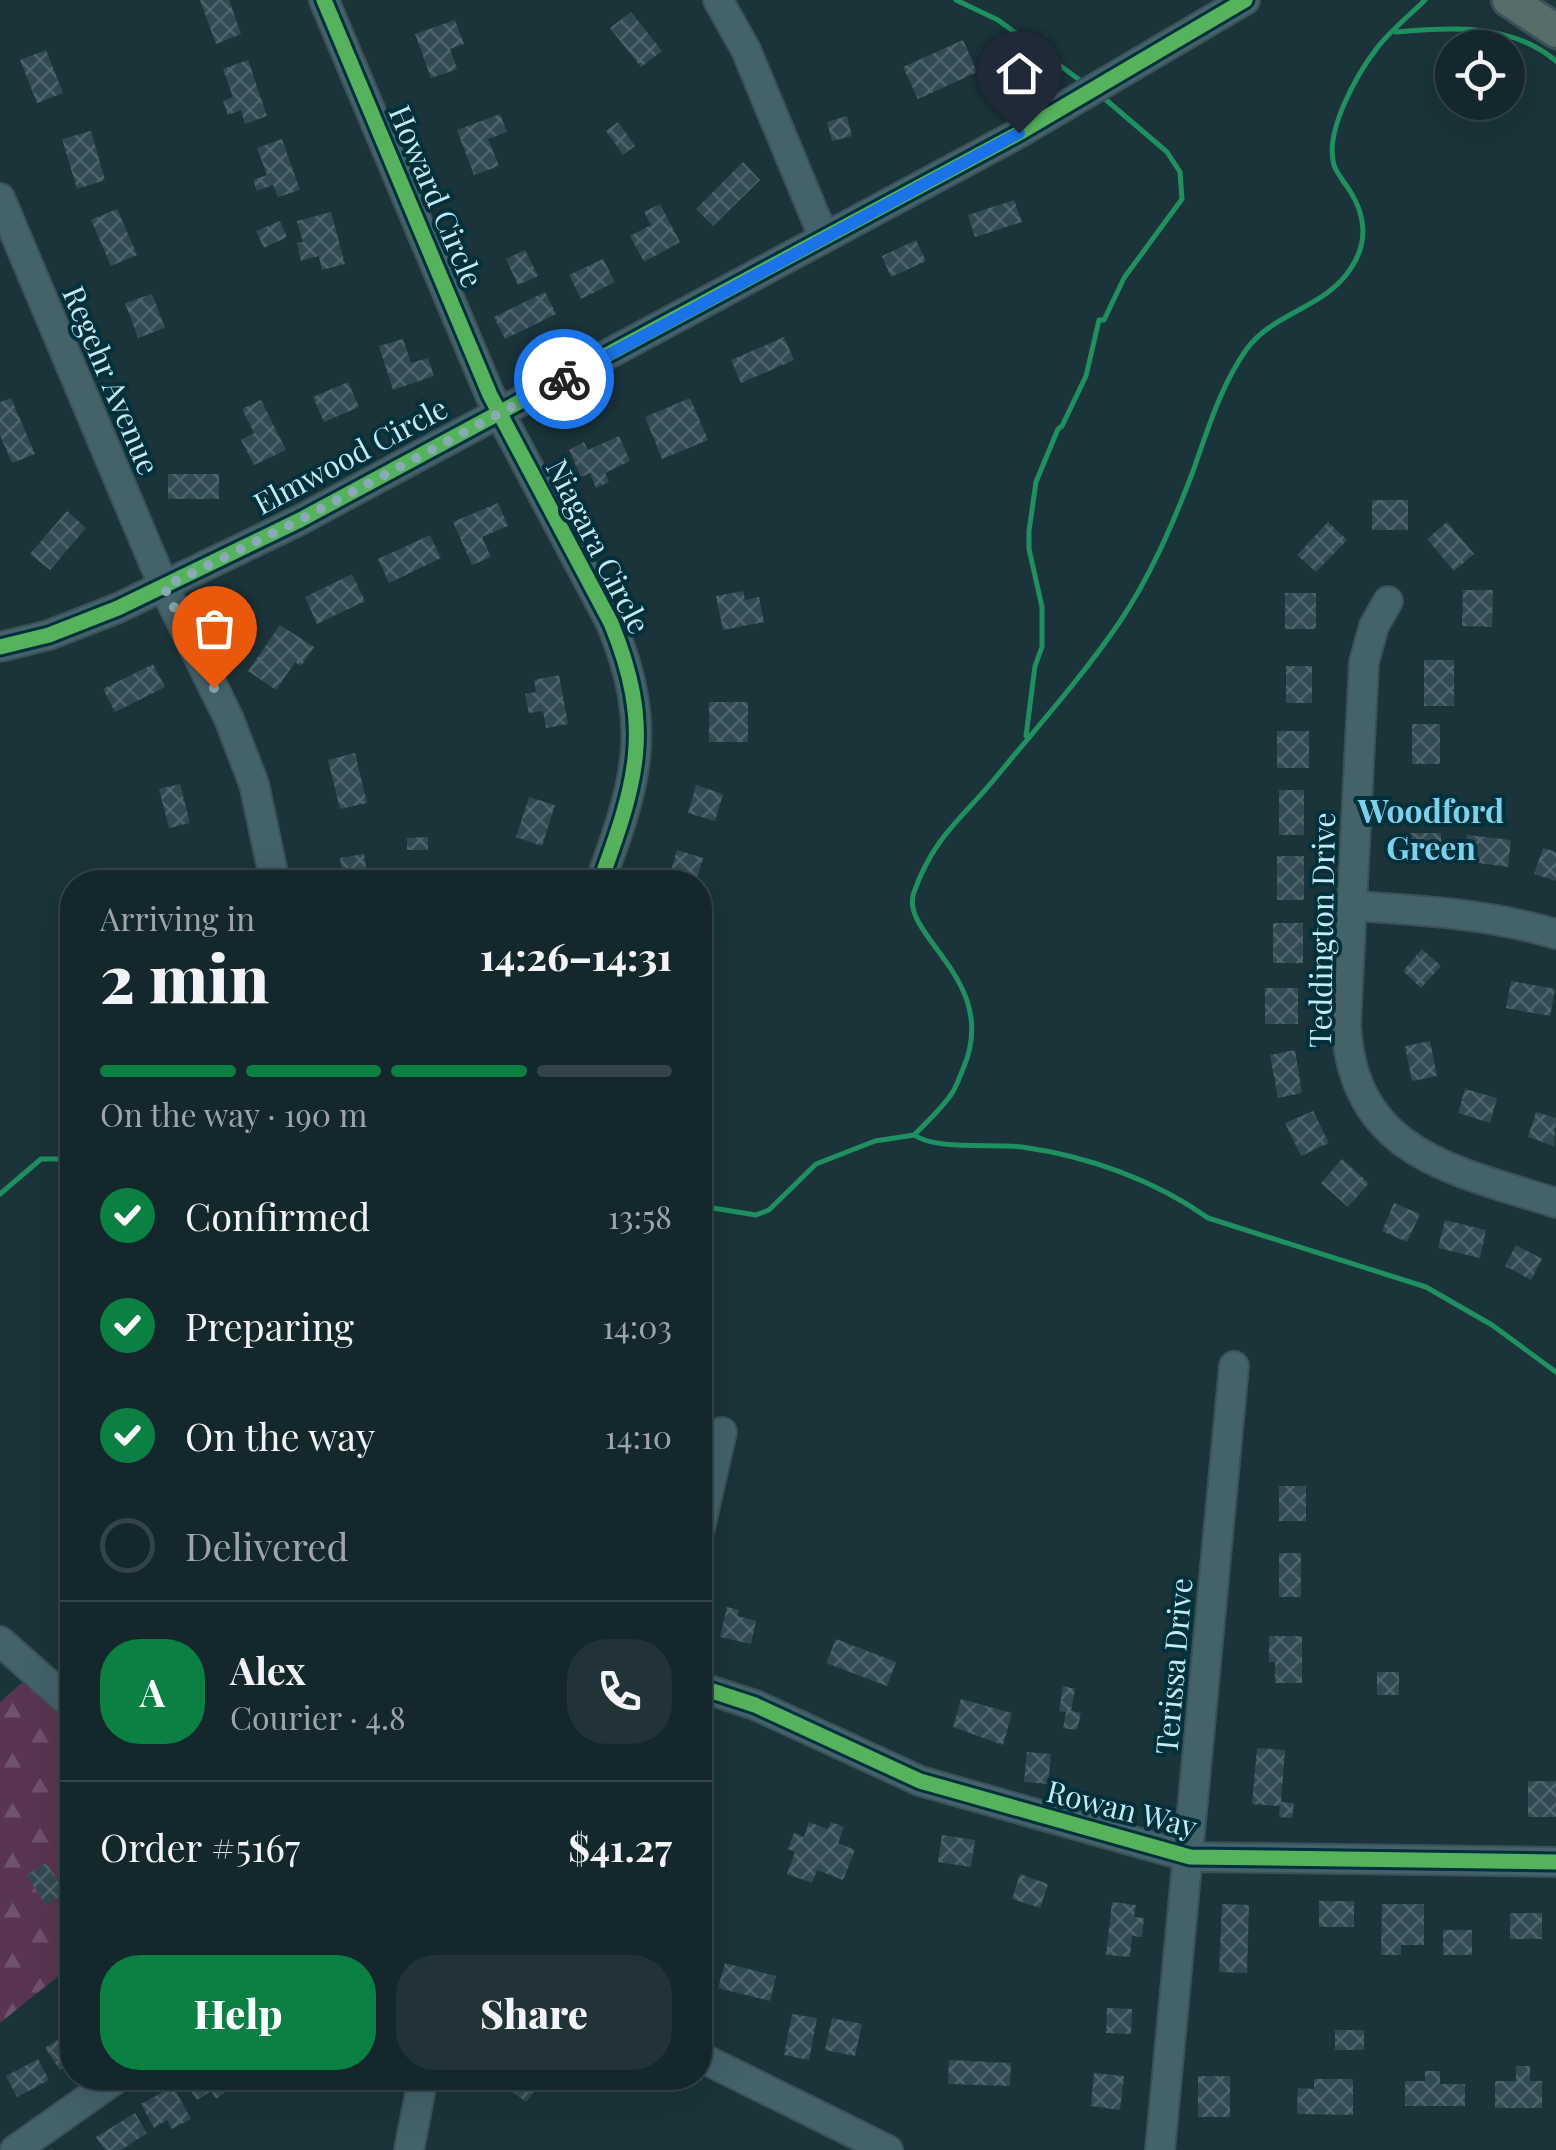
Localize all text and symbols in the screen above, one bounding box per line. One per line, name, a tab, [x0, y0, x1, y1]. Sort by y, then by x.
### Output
map controls	[1435, 30, 1525, 120]
button: locate	[1435, 30, 1525, 120]
pin	[977, 31, 1062, 134]
icon: home	[992, 46, 1047, 101]
street label: Howard Circle	[381, 99, 493, 293]
street label: Regehr Avenue	[54, 280, 170, 480]
courier	[514, 329, 614, 429]
icon: bike	[537, 352, 592, 407]
street label: Elmwood Circle	[246, 387, 454, 523]
street label: Niagara Circle	[538, 452, 660, 640]
pin	[172, 586, 257, 689]
icon: bag	[187, 601, 242, 656]
district label: Woodford Green	[1357, 788, 1504, 868]
street label: Teddington Drive	[1299, 812, 1343, 1048]
text: Arriving in	[100, 896, 255, 939]
text: 14:26–14:31	[480, 930, 672, 981]
text: 2 min	[100, 933, 269, 1019]
text: On the way · 190 m	[100, 1092, 367, 1135]
icon: check	[100, 1188, 155, 1243]
text: Confirmed	[185, 1190, 370, 1241]
text: 13:58	[608, 1194, 672, 1237]
icon: check	[100, 1298, 155, 1353]
text: Preparing	[185, 1300, 354, 1351]
text: 14:03	[602, 1304, 672, 1347]
icon: check	[100, 1408, 155, 1463]
text: On the way	[185, 1410, 375, 1461]
text: 14:10	[605, 1414, 672, 1457]
text: Delivered	[185, 1520, 349, 1571]
street label: Terissa Drive	[1145, 1576, 1201, 1756]
button: phone	[567, 1639, 672, 1744]
text: Alex	[230, 1644, 306, 1695]
text: A	[140, 1666, 165, 1717]
text: Courier · 4.8	[230, 1695, 406, 1738]
street label: Rowan Way	[1043, 1770, 1201, 1846]
text: Order #5167	[100, 1821, 300, 1872]
text: $41.27	[568, 1821, 672, 1872]
button: Help	[100, 1955, 376, 2070]
button: Share	[396, 1955, 672, 2070]

